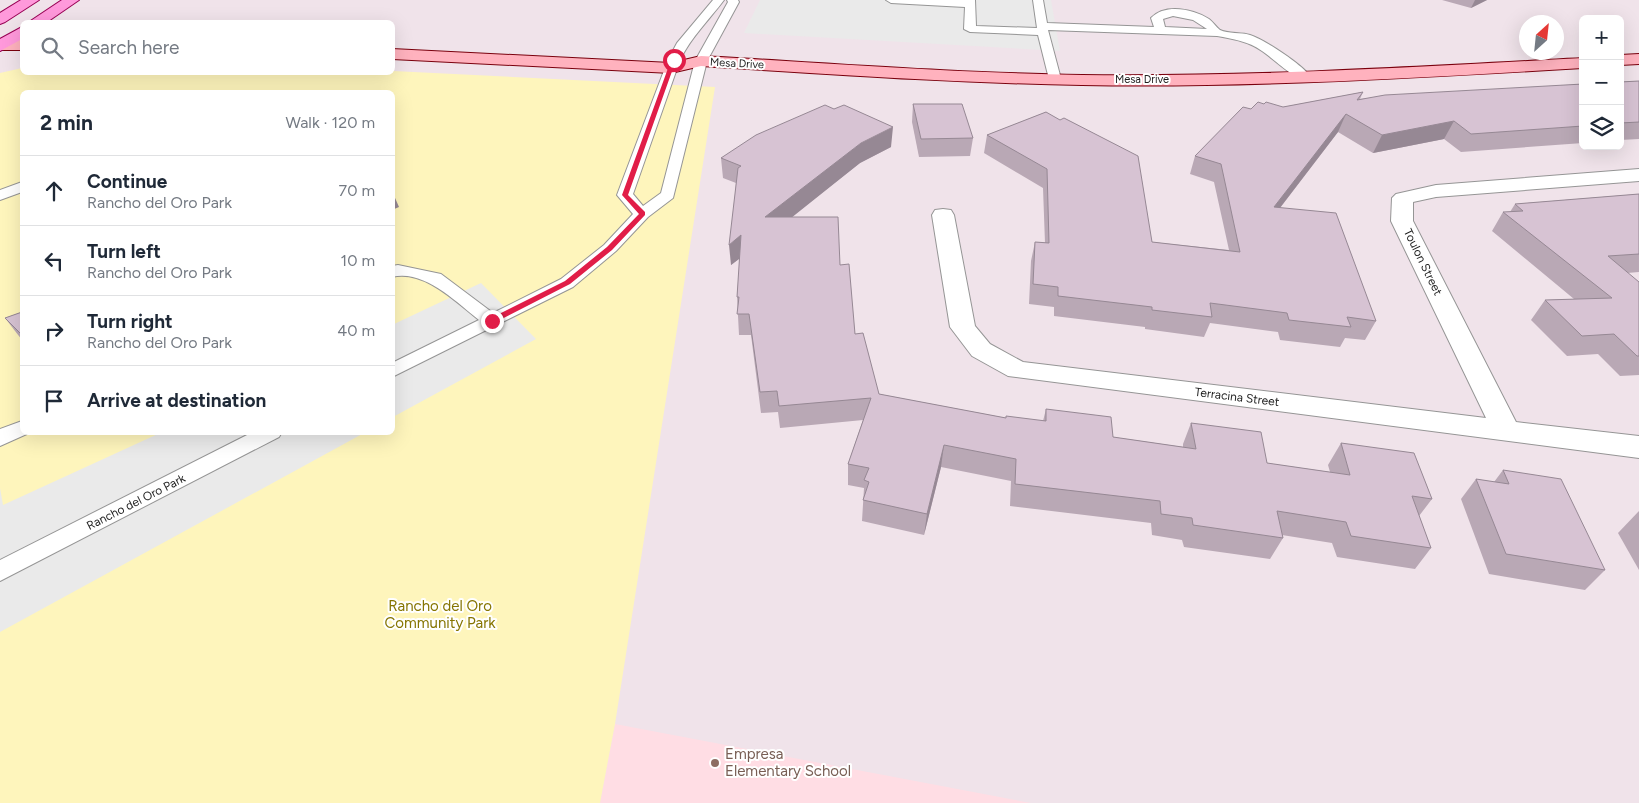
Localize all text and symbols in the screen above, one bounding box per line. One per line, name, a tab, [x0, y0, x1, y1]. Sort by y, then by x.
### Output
north arrow	[1519, 15, 1564, 60]
map controls	[1579, 15, 1624, 150]
button: +	[1579, 15, 1624, 60]
search box	[20, 20, 395, 75]
icon: search	[38, 34, 66, 62]
text: Search here	[78, 36, 180, 59]
route start	[663, 49, 686, 72]
street label: Mesa Drive	[710, 56, 764, 71]
button: −	[1579, 60, 1624, 105]
street label: Mesa Drive	[1115, 73, 1169, 86]
button: layers	[1579, 105, 1624, 150]
text: 2 min	[40, 110, 93, 135]
text: Walk · 120 m	[286, 113, 375, 132]
text: Continue	[87, 170, 167, 193]
icon: ahead	[40, 177, 68, 205]
text: 70 m	[339, 181, 375, 200]
text: Rancho del Oro Park	[87, 193, 232, 212]
street label: Toulon Street	[1401, 226, 1445, 298]
text: Turn left	[87, 240, 161, 263]
icon: left	[40, 247, 68, 275]
text: 10 m	[341, 251, 375, 270]
text: Rancho del Oro Park	[87, 263, 232, 282]
text: Turn right	[87, 310, 173, 333]
route end	[481, 310, 504, 333]
icon: right	[40, 317, 68, 345]
text: 40 m	[337, 321, 375, 340]
text: Rancho del Oro Park	[87, 333, 232, 352]
street label: Terracina Street	[1194, 385, 1281, 409]
icon: arrive	[40, 387, 68, 415]
text: Arrive at destination	[87, 389, 266, 412]
street label: Rancho del Oro Park	[84, 471, 188, 533]
park label: Rancho del Oro Community Park	[384, 597, 496, 632]
place label: Empresa Elementary School	[725, 745, 851, 780]
marker: Empresa Elementary School	[709, 757, 721, 769]

